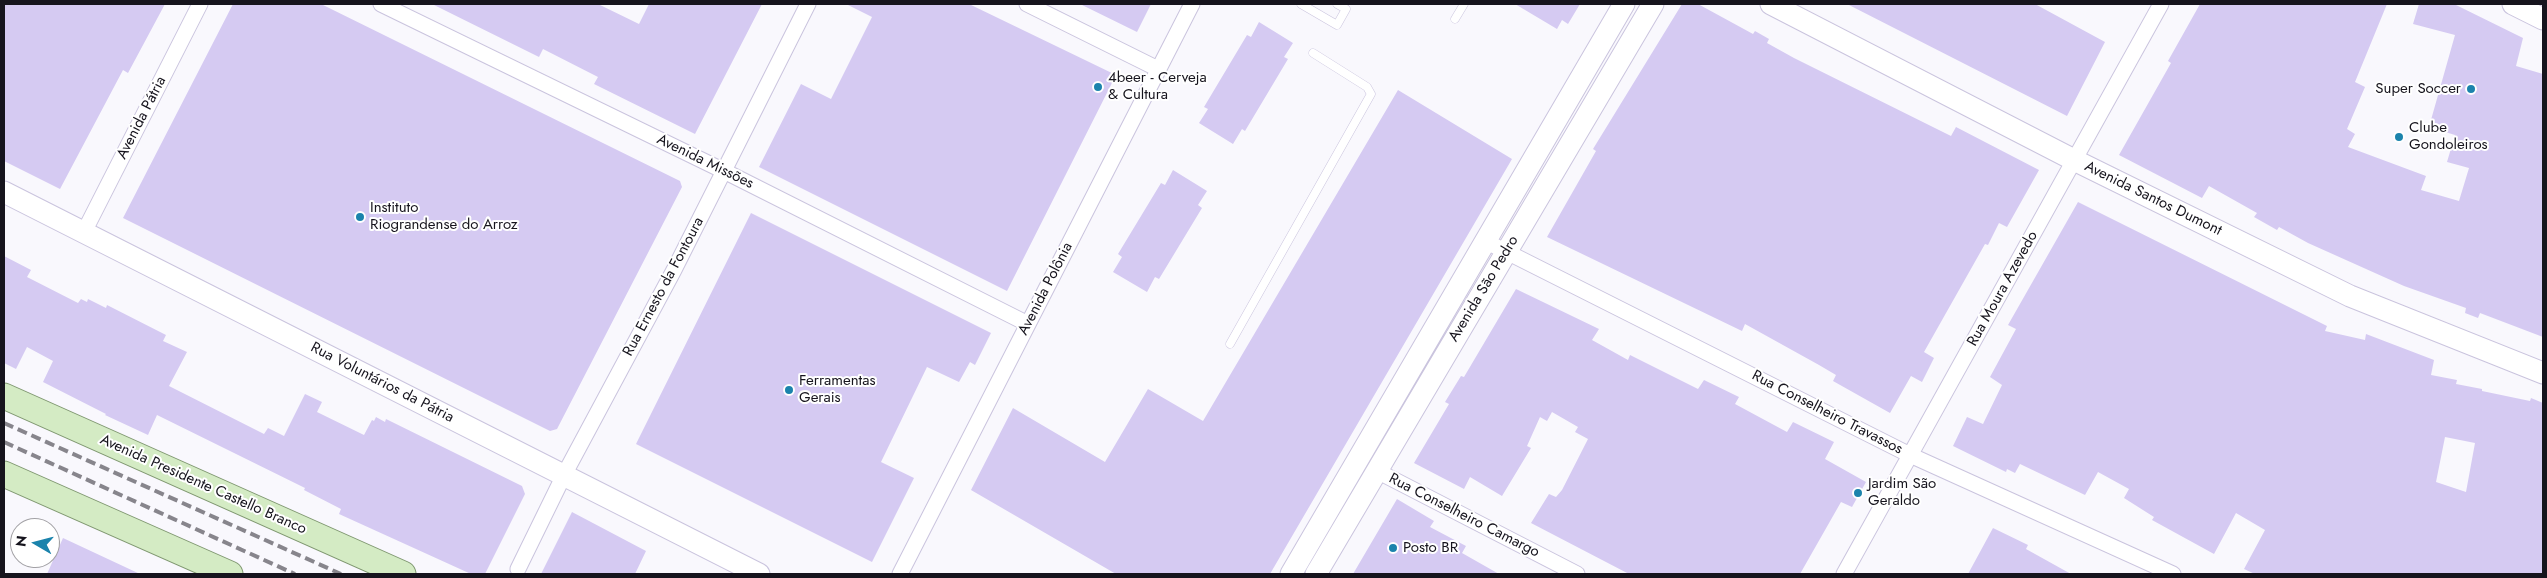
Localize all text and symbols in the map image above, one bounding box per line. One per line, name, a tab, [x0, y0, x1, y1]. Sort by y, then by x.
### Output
place label: 4beer - Cerveja & Cultura	[1108, 69, 1207, 104]
street label: Avenida Pátria	[113, 74, 171, 162]
place label: Super Soccer	[2375, 80, 2461, 98]
marker: 4beer - Cerveja & Cultura	[1092, 81, 1104, 93]
marker: Super Soccer	[2465, 83, 2477, 95]
place label: Clube Gondoleiros	[2409, 119, 2488, 154]
street label: Avenida Missões	[654, 131, 756, 193]
marker: Clube Gondoleiros	[2393, 131, 2405, 143]
street label: Avenida Santos Dumont	[2081, 158, 2225, 240]
place label: Instituto Riograndense do Arroz	[370, 199, 518, 234]
marker: Instituto Riograndense do Arroz	[354, 211, 366, 223]
street label: Rua Ernesto da Fontoura	[620, 214, 708, 360]
street label: Rua Moura Azevedo	[1964, 228, 2042, 350]
street label: Avenida São Pedro	[1445, 233, 1523, 345]
street label: Avenida Polônia	[1015, 240, 1077, 338]
street label: Rua Voluntários da Pátria	[307, 339, 457, 427]
street label: Rua Conselheiro Travassos	[1749, 367, 1905, 459]
place label: Ferramentas Gerais	[799, 372, 875, 407]
marker: Ferramentas Gerais	[783, 384, 795, 396]
street label: Avenida Presidente Castello Branco	[97, 431, 309, 539]
street label: Rua Conselheiro Camargo	[1386, 470, 1542, 562]
place label: Jardim São Geraldo	[1868, 475, 1936, 510]
marker: Jardim São Geraldo	[1852, 487, 1864, 499]
north arrow	[10, 518, 60, 568]
text: N	[10, 534, 32, 548]
place label: Posto BR	[1403, 539, 1458, 557]
marker: Posto BR	[1387, 542, 1399, 554]

